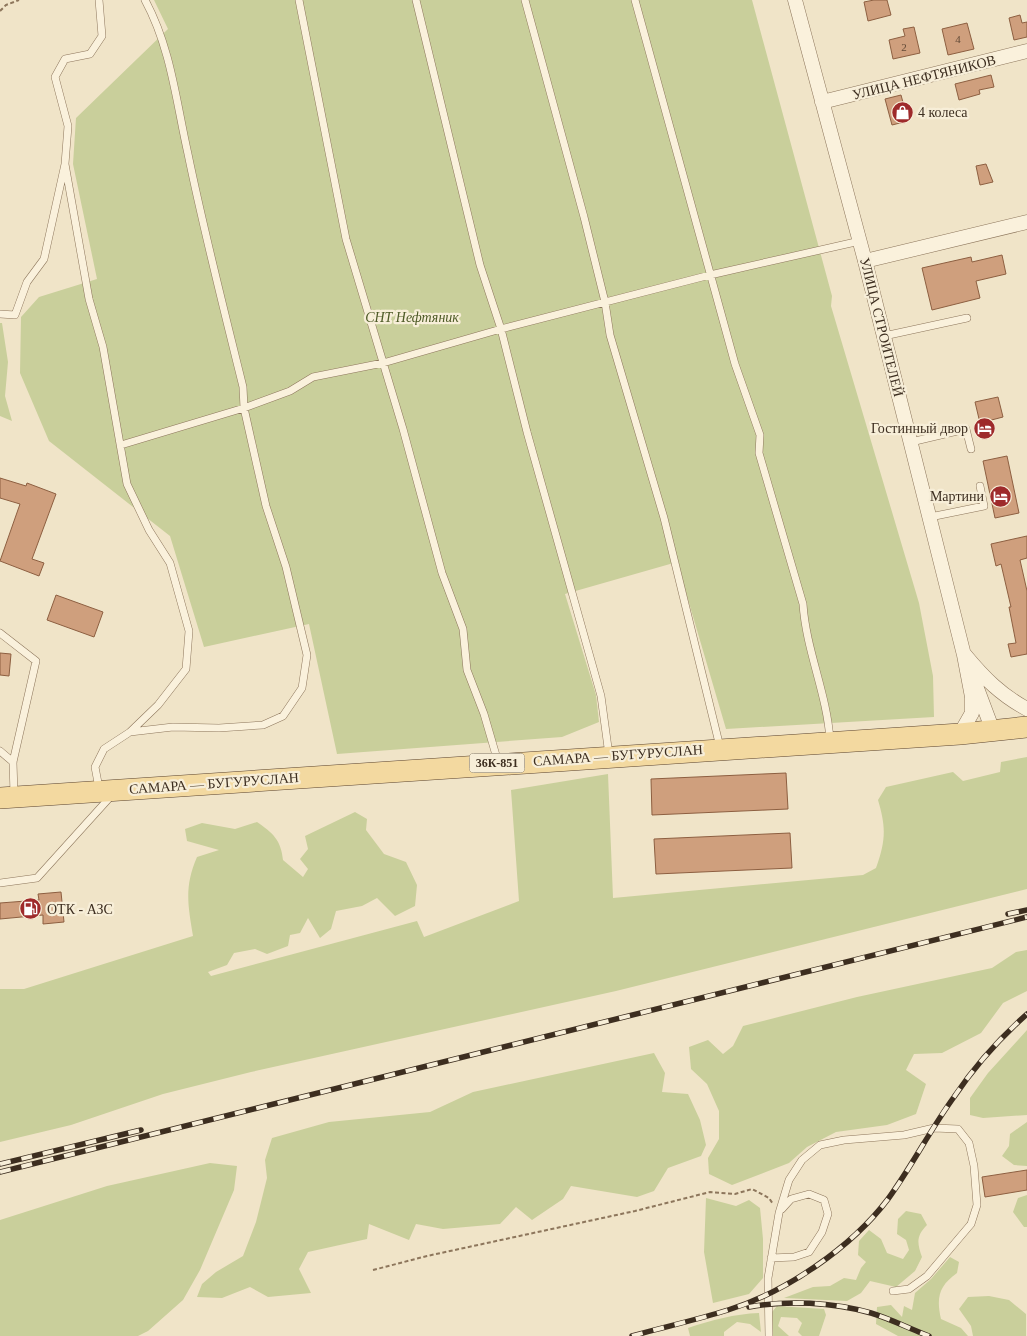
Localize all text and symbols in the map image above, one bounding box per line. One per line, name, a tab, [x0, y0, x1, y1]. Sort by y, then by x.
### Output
house number: 4	[955, 33, 961, 45]
house number: 2	[901, 41, 907, 53]
street label: УЛИЦА НЕФТЯНИКОВ	[851, 52, 997, 103]
shop icon: 4 колеса	[890, 100, 914, 124]
place label: 4 колеса	[918, 105, 968, 120]
street label: УЛИЦА СТРОИТЕЛЕЙ	[857, 256, 907, 398]
park label: СНТ Нефтяник	[365, 310, 459, 325]
hotel icon: Гостинный двор	[972, 416, 996, 440]
place label: Гостинный двор	[871, 421, 968, 436]
hotel icon: Мартини	[988, 484, 1012, 508]
place label: Мартини	[930, 489, 985, 504]
street label: САМАРА — БУГУРУСЛАН	[533, 742, 703, 769]
road number: 36К-851	[470, 754, 524, 772]
street label: САМАРА — БУГУРУСЛАН	[129, 770, 299, 797]
fuel station icon: ОТК - АЗС	[19, 897, 43, 921]
place label: ОТК - АЗС	[47, 902, 113, 917]

